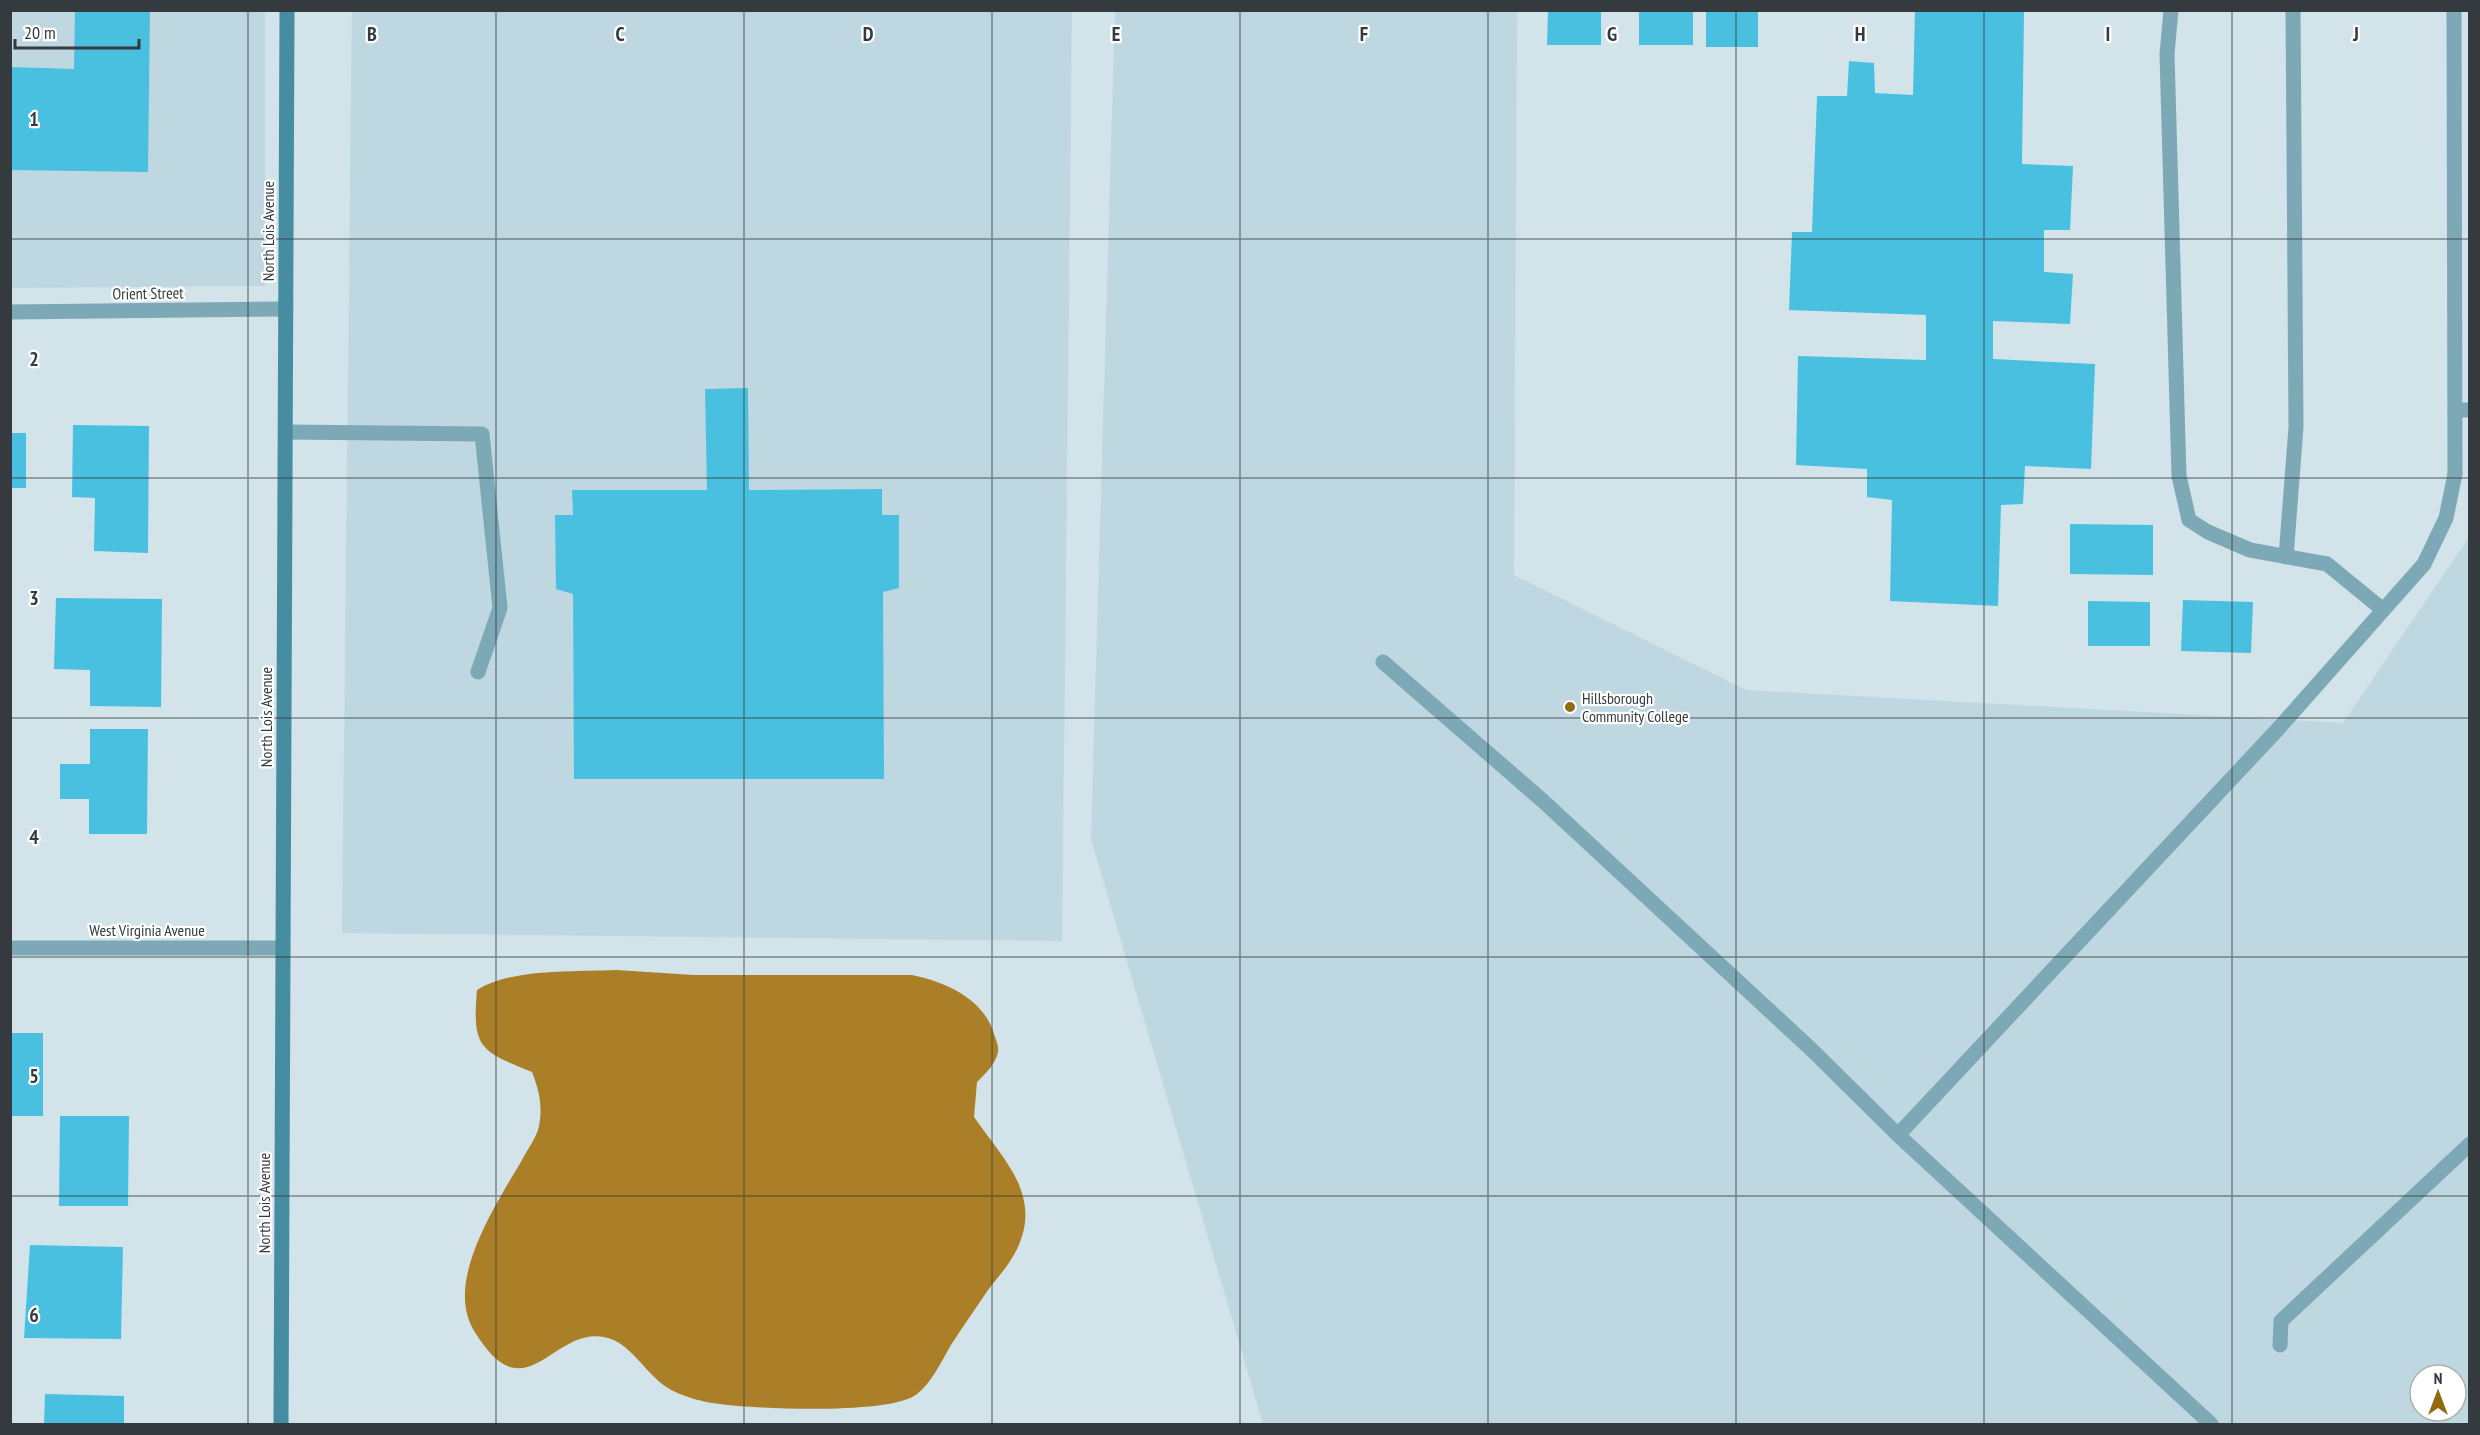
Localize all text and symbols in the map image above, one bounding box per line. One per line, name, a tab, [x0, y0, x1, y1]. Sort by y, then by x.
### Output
scale bar	[15, 12, 140, 50]
text: 20 m	[24, 21, 56, 44]
text: B	[367, 21, 377, 47]
text: C	[615, 21, 625, 47]
text: D	[863, 21, 874, 47]
text: E	[1112, 21, 1120, 47]
text: F	[1360, 21, 1368, 47]
text: G	[1607, 21, 1617, 47]
text: H	[1855, 21, 1865, 47]
text: I	[2106, 21, 2110, 47]
text: J	[2352, 21, 2359, 47]
text: 1	[29, 106, 39, 132]
street label: North Lois Avenue	[258, 181, 278, 281]
street label: Orient Street	[112, 282, 184, 304]
text: 2	[29, 346, 39, 372]
text: 3	[29, 585, 39, 611]
street label: North Lois Avenue	[256, 667, 276, 767]
place label: Hillsborough Community College	[1582, 688, 1689, 726]
marker: Hillsborough Community College	[1563, 700, 1577, 714]
text: 4	[29, 824, 39, 850]
street label: West Virginia Avenue	[89, 920, 205, 940]
text: 5	[29, 1063, 39, 1089]
street label: North Lois Avenue	[254, 1153, 274, 1253]
text: 6	[29, 1302, 39, 1328]
north arrow	[2408, 1363, 2468, 1423]
text: N	[2434, 1368, 2442, 1388]

